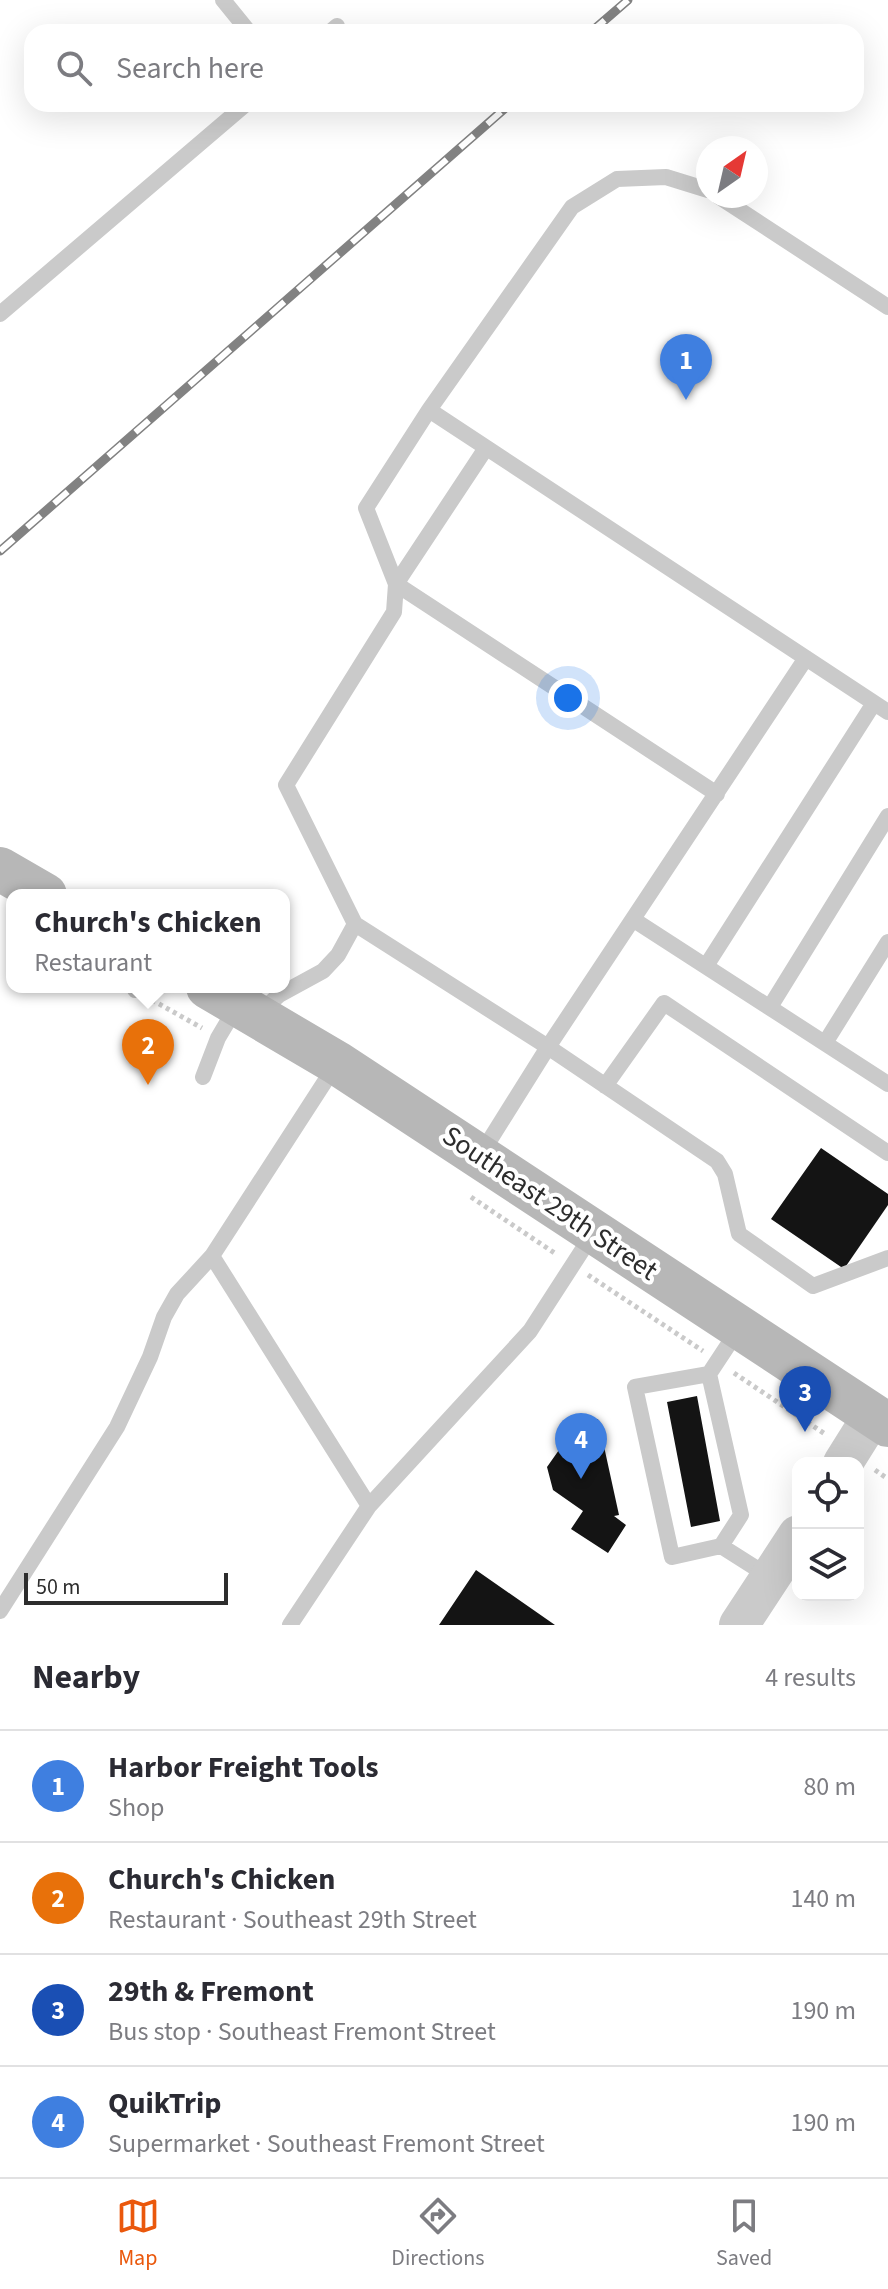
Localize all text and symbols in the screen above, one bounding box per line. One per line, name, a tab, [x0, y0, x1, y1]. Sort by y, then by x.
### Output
search box	[24, 24, 864, 112]
icon: search	[52, 46, 96, 90]
text: Search here	[116, 47, 264, 90]
north arrow	[696, 136, 768, 208]
pin: 1	[660, 334, 712, 400]
your location	[548, 678, 588, 718]
popup	[6, 889, 290, 993]
text: Church's Chicken	[34, 901, 262, 944]
text: Restaurant	[34, 944, 152, 981]
pin: 2	[122, 1019, 174, 1085]
street label: Southeast 29th Street	[434, 1116, 666, 1290]
pin: 3	[779, 1366, 831, 1432]
pin: 4	[555, 1413, 607, 1479]
map controls	[792, 1457, 864, 1601]
button: locate	[792, 1457, 864, 1529]
button: layers	[792, 1529, 864, 1601]
scale bar	[24, 1569, 228, 1605]
text: 50 m	[36, 1571, 81, 1603]
text: Nearby	[32, 1653, 140, 1702]
text: 4 results	[765, 1659, 856, 1696]
text: Harbor Freight Tools	[108, 1746, 379, 1789]
text: 1	[51, 1768, 65, 1805]
text: 80 m	[803, 1768, 856, 1805]
text: Shop	[108, 1789, 165, 1826]
text: Church's Chicken	[108, 1858, 335, 1901]
text: 2	[51, 1880, 65, 1917]
text: 140 m	[790, 1880, 856, 1917]
text: Restaurant · Southeast 29th Street	[108, 1901, 477, 1938]
text: 29th & Fremont	[108, 1970, 314, 2013]
text: 3	[51, 1992, 65, 2029]
text: 190 m	[790, 1992, 856, 2029]
text: Bus stop · Southeast Fremont Street	[108, 2013, 496, 2050]
text: QuikTrip	[108, 2082, 222, 2125]
text: 4	[51, 2104, 65, 2141]
text: 190 m	[790, 2104, 856, 2141]
text: Supermarket · Southeast Fremont Street	[108, 2125, 545, 2162]
tab: Map	[116, 2194, 160, 2274]
tab: Directions	[391, 2194, 484, 2274]
tab: Saved	[716, 2194, 772, 2274]

